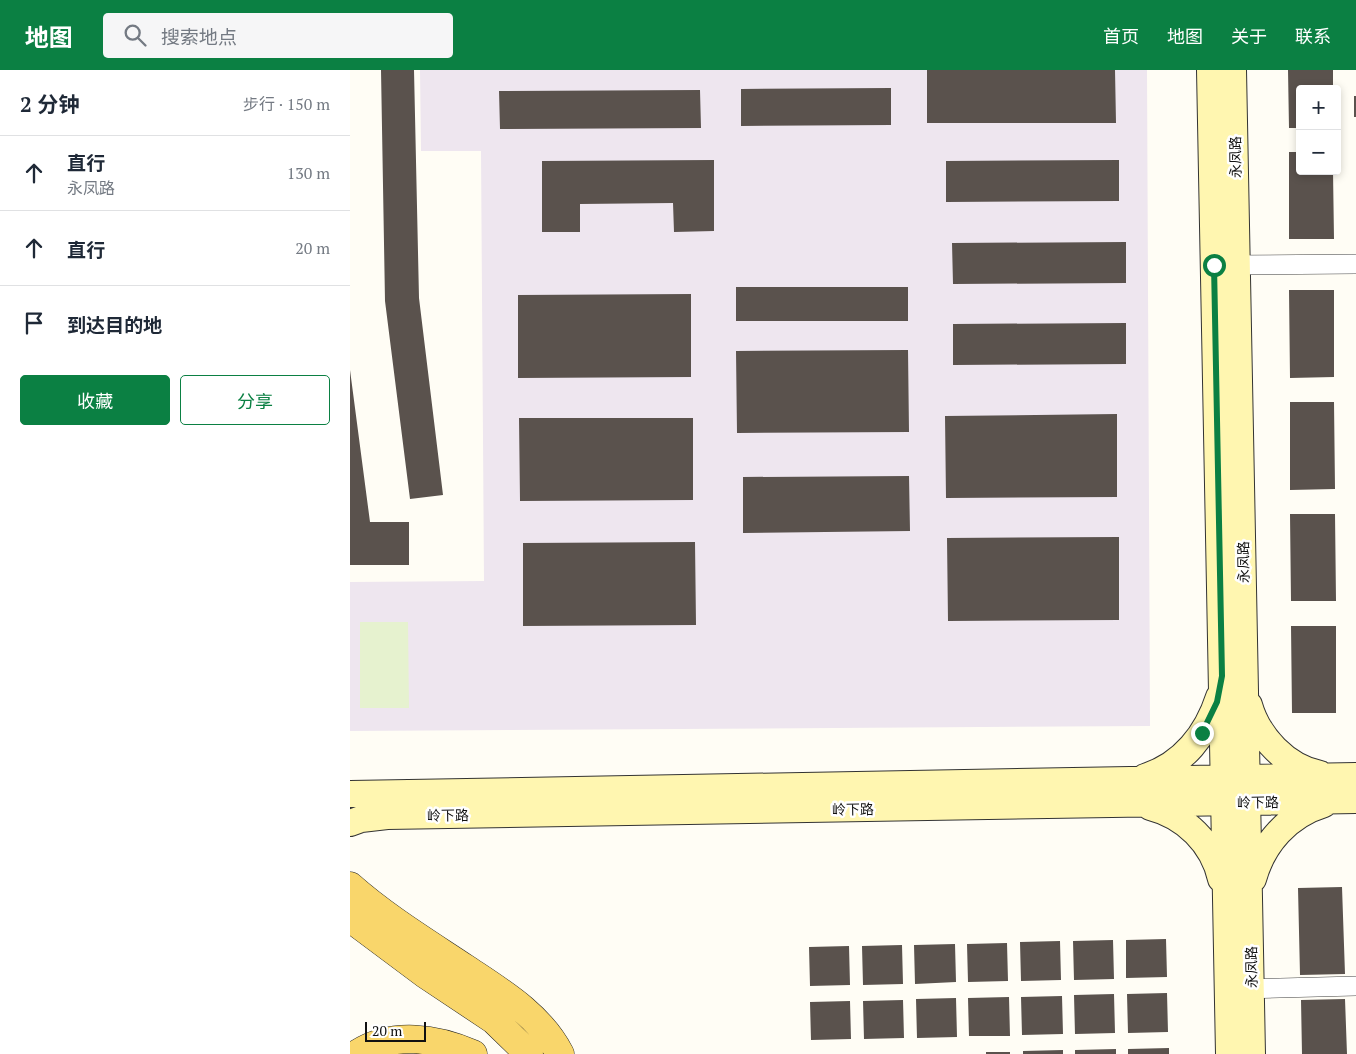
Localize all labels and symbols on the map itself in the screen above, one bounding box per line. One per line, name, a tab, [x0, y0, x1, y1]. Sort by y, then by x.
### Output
street label: 永凤路	[1225, 136, 1245, 178]
route start	[1203, 254, 1226, 277]
street label: 永凤路	[1233, 541, 1253, 583]
route end	[1191, 722, 1214, 745]
street label: 岭下路	[1237, 792, 1279, 812]
street label: 岭下路	[832, 799, 874, 819]
street label: 岭下路	[427, 805, 469, 825]
street label: 永凤路	[1241, 946, 1261, 988]
scale bar	[365, 1019, 426, 1042]

